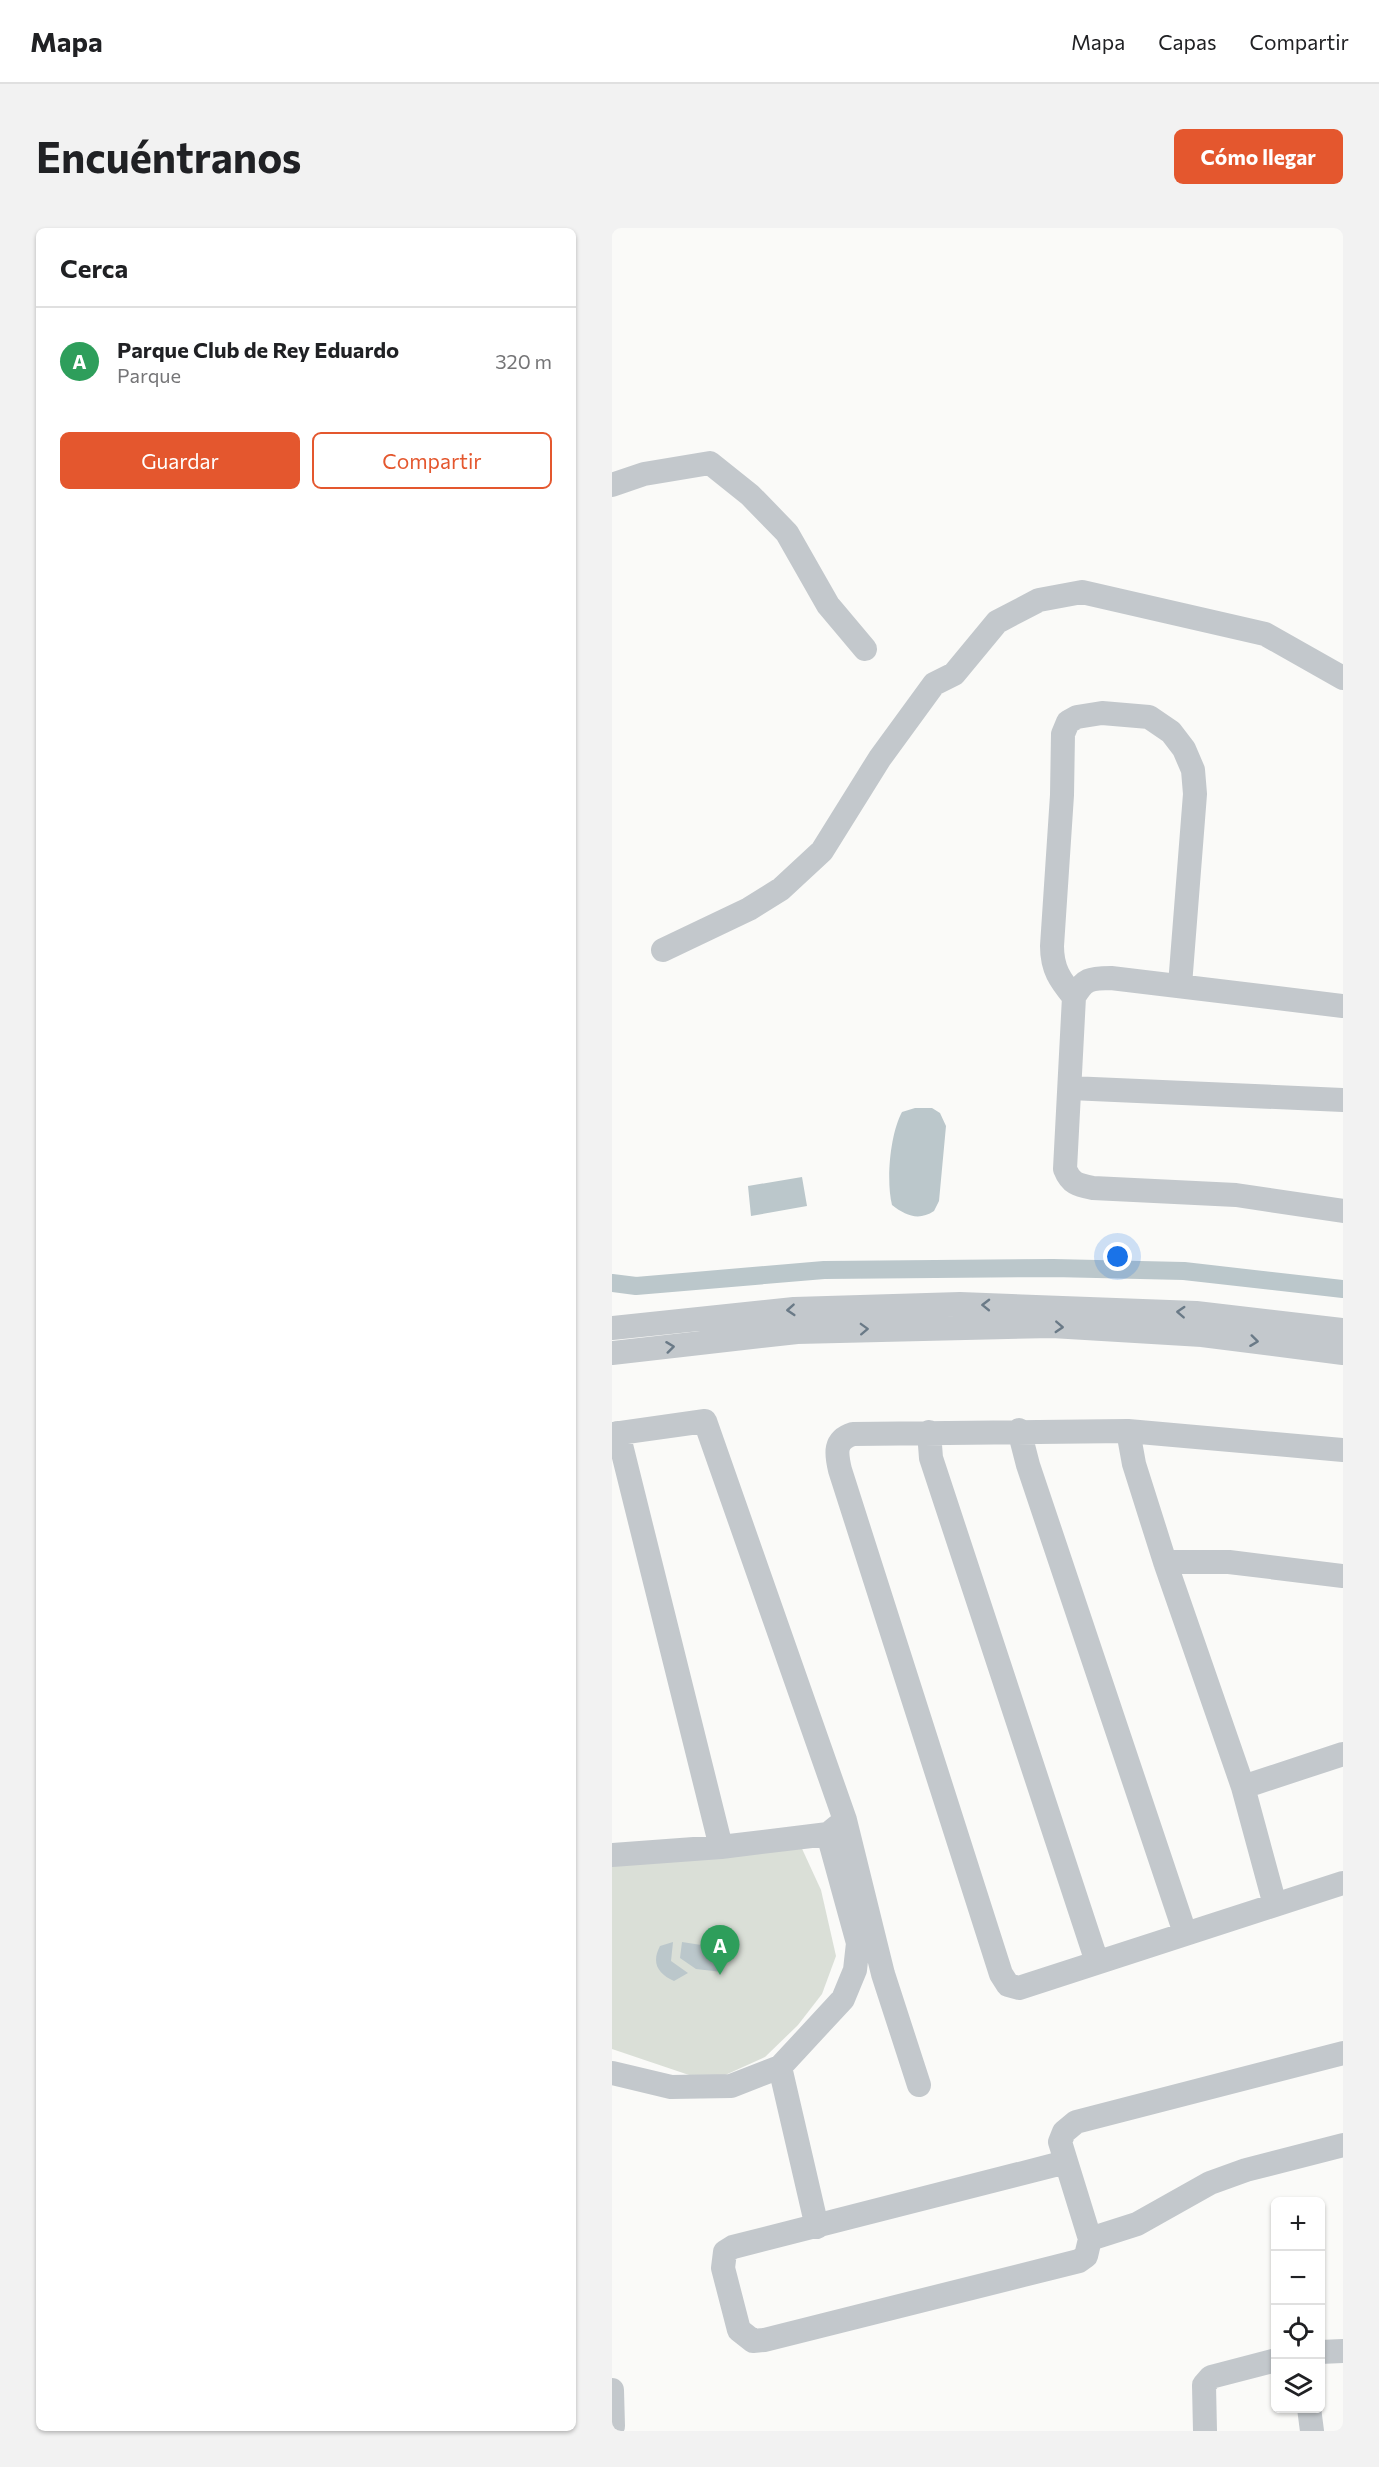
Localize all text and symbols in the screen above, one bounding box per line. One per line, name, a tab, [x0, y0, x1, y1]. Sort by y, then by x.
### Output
text: Mapa	[30, 24, 103, 58]
text: Mapa	[1071, 29, 1125, 54]
text: Capas	[1158, 29, 1217, 54]
text: Compartir	[1250, 29, 1349, 54]
button: Cómo llegar	[1174, 129, 1343, 184]
text: Encuéntranos	[36, 130, 301, 182]
text: Cerca	[60, 252, 128, 283]
text: Parque Club de Rey Eduardo	[117, 336, 399, 363]
text: A	[72, 349, 87, 373]
text: 320 m	[495, 349, 552, 373]
text: Parque	[117, 363, 181, 387]
button: Guardar	[60, 432, 300, 489]
button: Compartir	[312, 432, 552, 489]
your location	[1103, 1242, 1132, 1271]
one-way arrow	[981, 1298, 990, 1311]
one-way arrow	[786, 1303, 795, 1316]
one-way arrow	[1176, 1305, 1185, 1318]
one-way arrow	[1055, 1320, 1064, 1333]
one-way arrow	[860, 1323, 869, 1336]
one-way arrow	[1249, 1334, 1258, 1347]
one-way arrow	[666, 1341, 675, 1353]
pin: A	[700, 1926, 740, 1975]
map controls	[1271, 2197, 1325, 2413]
button: +	[1271, 2197, 1325, 2251]
button: −	[1271, 2251, 1325, 2305]
button: locate	[1271, 2305, 1325, 2359]
button: layers	[1271, 2359, 1325, 2413]

